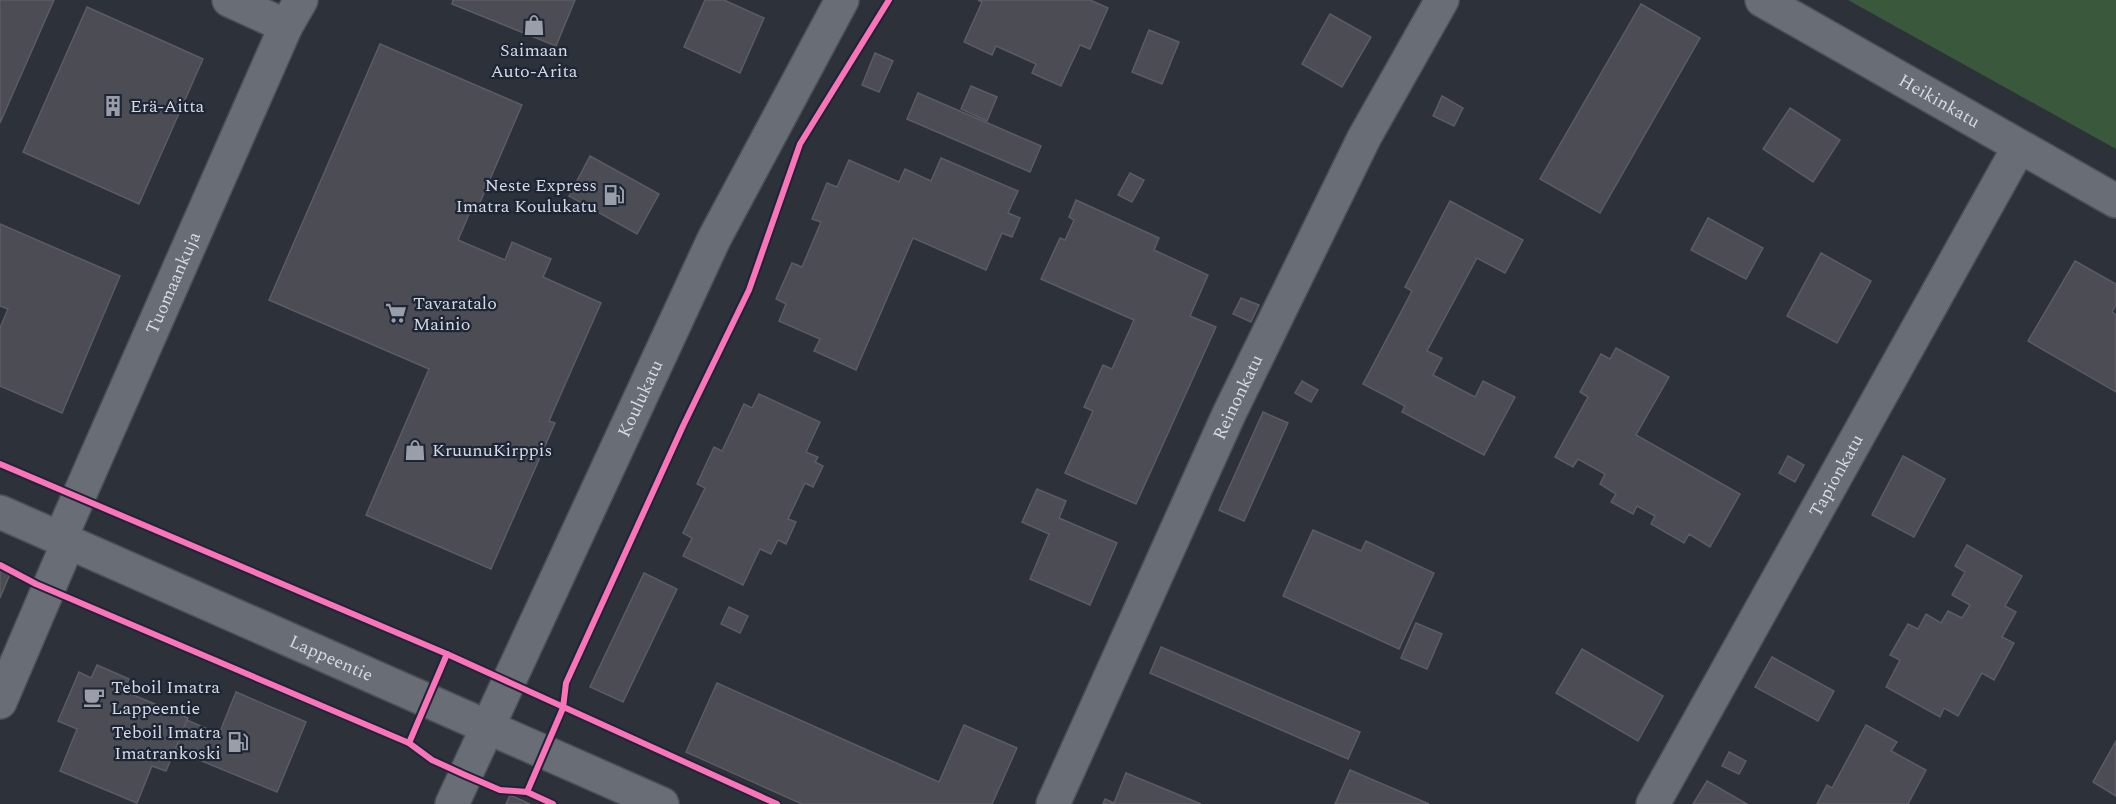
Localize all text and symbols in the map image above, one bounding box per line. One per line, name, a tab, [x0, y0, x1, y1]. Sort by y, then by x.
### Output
shop icon: Saimaan Auto-Arita	[522, 13, 546, 37]
place label: Saimaan Auto-Arita	[490, 37, 578, 85]
street label: Heikinkatu	[1894, 67, 1985, 135]
place label: Erä-Aitta	[130, 93, 205, 120]
building icon: Erä-Aitta	[101, 94, 125, 118]
place label: Neste Express Imatra Koulukatu	[456, 172, 597, 220]
fuel station icon: Neste Express Imatra Koulukatu	[602, 183, 626, 207]
street label: Tuomaankuja	[138, 227, 207, 338]
place label: Tavaratalo Mainio	[413, 290, 497, 338]
supermarket icon: Tavaratalo Mainio	[384, 301, 408, 325]
street label: Reinonkatu	[1206, 350, 1270, 444]
street label: Koulukatu	[610, 355, 670, 442]
street label: Tapionkatu	[1802, 429, 1870, 522]
place label: KruunuKirppis	[432, 437, 552, 464]
shop icon: KruunuKirppis	[403, 438, 427, 462]
street label: Lappeentie	[285, 628, 378, 688]
place label: Teboil Imatra Lappeentie	[111, 674, 220, 722]
cafe icon: Teboil Imatra Lappeentie	[82, 685, 106, 709]
place label: Teboil Imatra Imatrankoski	[112, 719, 221, 767]
fuel station icon: Teboil Imatra Imatrankoski	[226, 730, 250, 754]

